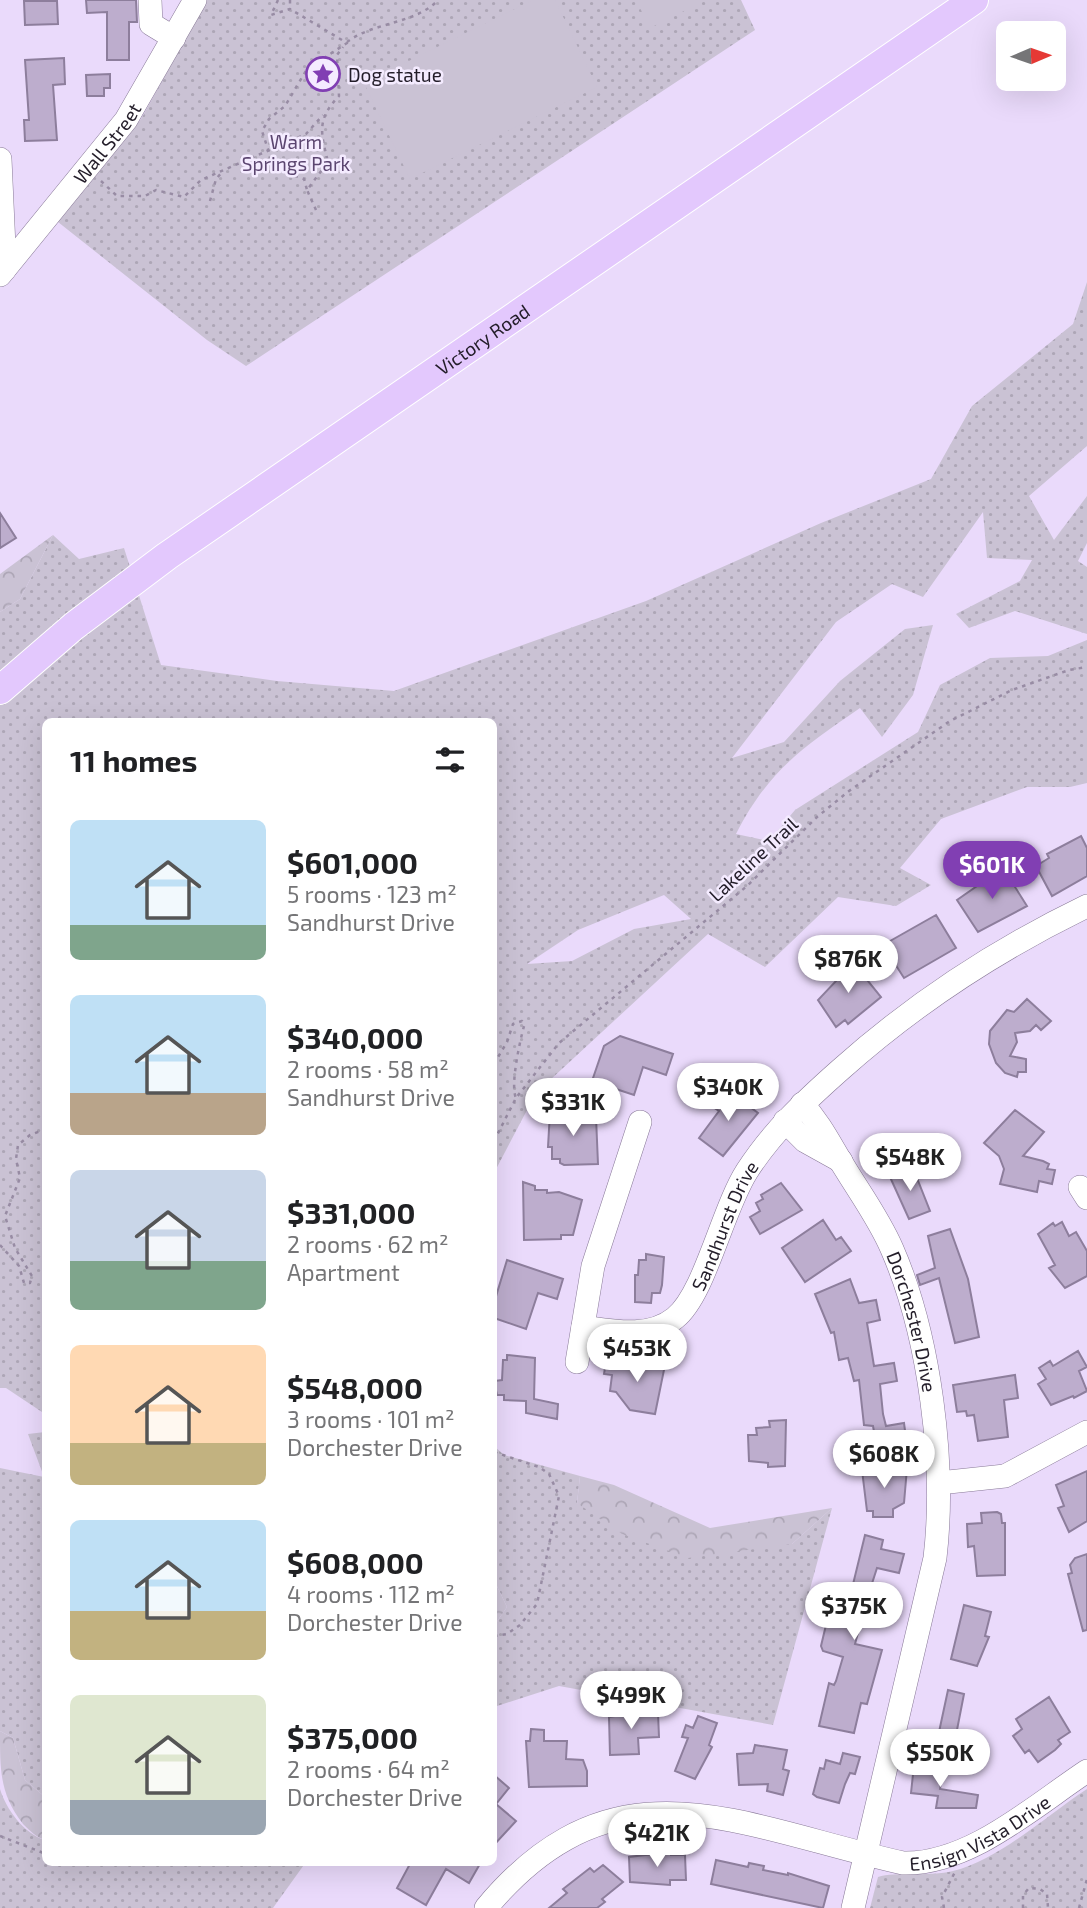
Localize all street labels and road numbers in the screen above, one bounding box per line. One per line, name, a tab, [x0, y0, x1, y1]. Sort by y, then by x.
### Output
street label: Wall Street	[68, 98, 145, 188]
street label: Victory Road	[431, 298, 534, 379]
street label: Lakeline Trail	[704, 812, 802, 906]
street label: Sandhurst Drive	[686, 1156, 762, 1294]
street label: Dorchester Drive	[883, 1248, 942, 1394]
street label: Ensign Vista Drive	[909, 1789, 1054, 1875]

